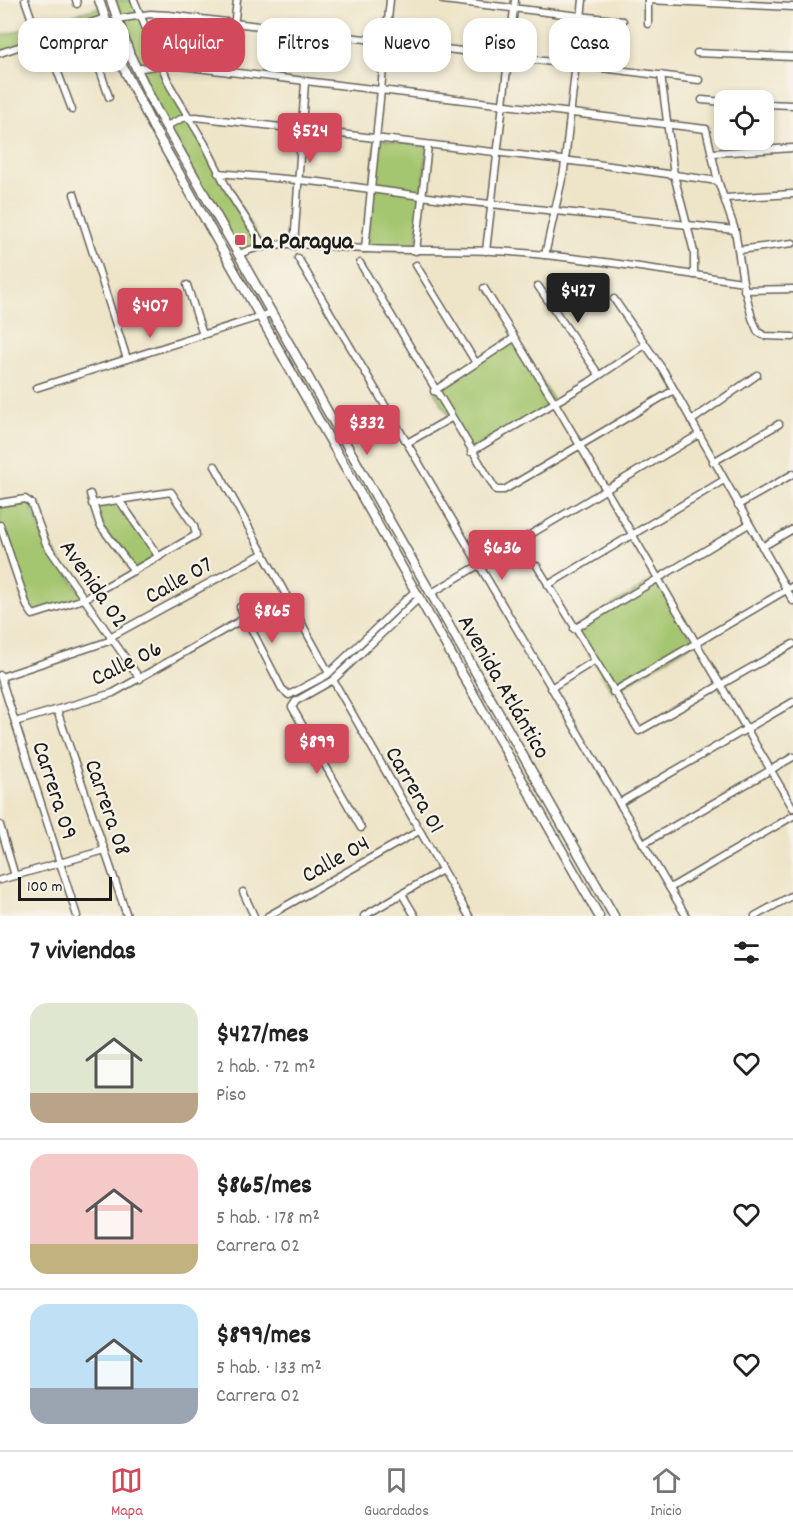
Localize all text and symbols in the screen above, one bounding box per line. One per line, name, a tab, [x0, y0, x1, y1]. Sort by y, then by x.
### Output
chip: Comprar	[18, 18, 129, 72]
chip: Alquilar	[141, 18, 245, 72]
chip: Filtros	[257, 18, 351, 72]
chip: Nuevo	[363, 18, 451, 72]
chip: Piso	[463, 18, 537, 72]
chip: Casa	[549, 18, 630, 72]
map controls	[714, 90, 774, 150]
button: locate	[714, 90, 774, 150]
pin: $524	[274, 113, 346, 164]
text: $524	[292, 118, 328, 146]
place label: La Paragua	[252, 226, 354, 260]
marker: La Paragua	[233, 233, 247, 247]
pin: $427	[542, 273, 614, 324]
text: $427	[561, 278, 595, 306]
pin: $407	[114, 288, 186, 339]
text: $407	[132, 293, 169, 321]
pin: $332	[331, 405, 403, 456]
text: $332	[349, 410, 385, 438]
pin: $636	[466, 530, 538, 581]
street label: Avenida 02	[50, 534, 135, 636]
text: $636	[483, 535, 521, 563]
street label: Calle 07	[139, 549, 220, 614]
pin: $865	[236, 593, 308, 644]
text: $865	[253, 598, 291, 626]
street label: Avenida Atlántico	[447, 609, 557, 766]
street label: Calle 06	[86, 633, 169, 697]
pin: $899	[281, 724, 353, 775]
text: $899	[299, 729, 335, 757]
street label: Carrera 09	[21, 738, 85, 844]
street label: Carrera 01	[375, 741, 452, 840]
street label: Carrera 08	[74, 755, 138, 861]
street label: Calle 04	[296, 828, 377, 893]
scale bar	[18, 874, 112, 902]
text: 100 m	[27, 876, 63, 899]
text: 7 viviendas	[30, 934, 136, 971]
icon: filters	[730, 936, 763, 969]
text: $427/mes	[216, 1017, 309, 1054]
icon: home	[78, 1027, 150, 1099]
icon: heart	[730, 1047, 763, 1080]
text: 2 hab. · 72 m²	[216, 1054, 316, 1082]
text: Piso	[216, 1082, 246, 1110]
text: $865/mes	[216, 1168, 312, 1205]
icon: home	[78, 1178, 150, 1250]
icon: heart	[730, 1198, 763, 1231]
text: 5 hab. · 178 m²	[216, 1205, 320, 1233]
text: Carrera 02	[216, 1233, 300, 1261]
text: $899/mes	[216, 1318, 311, 1355]
icon: home	[78, 1328, 150, 1400]
icon: heart	[730, 1348, 763, 1381]
text: 5 hab. · 133 m²	[216, 1355, 322, 1383]
text: Carrera 02	[216, 1383, 300, 1411]
tab: Mapa	[110, 1464, 143, 1523]
tab: Guardados	[364, 1464, 429, 1523]
tab: Inicio	[650, 1464, 683, 1523]

